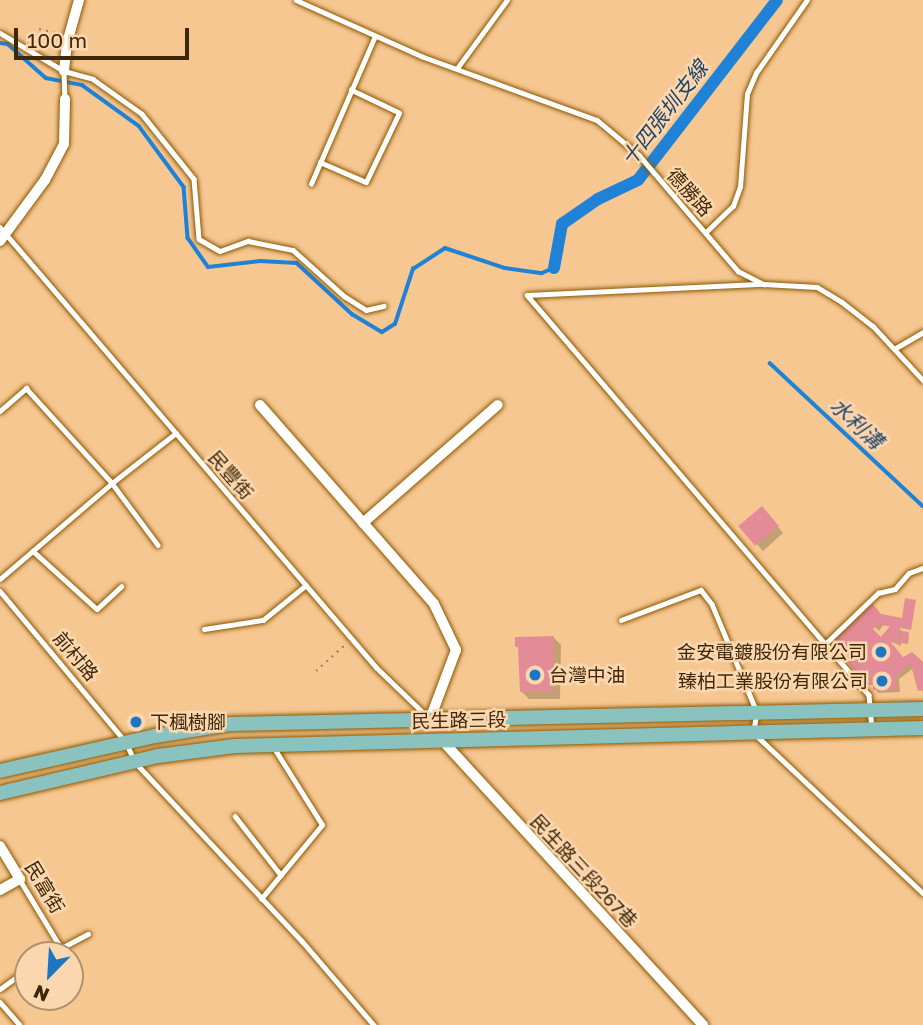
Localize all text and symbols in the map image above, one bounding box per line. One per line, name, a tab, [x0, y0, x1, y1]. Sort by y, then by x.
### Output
scale bar	[18, 14, 192, 58]
text: 100 m	[27, 27, 87, 53]
water label: 十四張圳支線	[615, 56, 713, 170]
street label: 德勝路	[662, 163, 718, 221]
water label: 水利溝	[825, 392, 889, 454]
street label: 民豐街	[204, 446, 258, 504]
street label: 前村路	[49, 627, 103, 685]
place label: 金安電鍍股份有限公司	[677, 641, 867, 663]
marker: 金安電鍍股份有限公司	[873, 644, 889, 660]
place label: 台灣中油	[549, 664, 625, 686]
marker: 台灣中油	[527, 667, 543, 683]
place label: 臻柏工業股份有限公司	[678, 670, 868, 692]
marker: 臻柏工業股份有限公司	[874, 673, 890, 689]
street label: 民生路三段	[411, 708, 507, 732]
place label: 下楓樹腳	[150, 711, 226, 733]
marker: 下楓樹腳	[128, 714, 144, 730]
street label: 民生路三段267巷	[526, 810, 642, 932]
street label: 民富街	[21, 857, 69, 917]
north arrow	[14, 941, 84, 1011]
text: N	[30, 980, 52, 1007]

